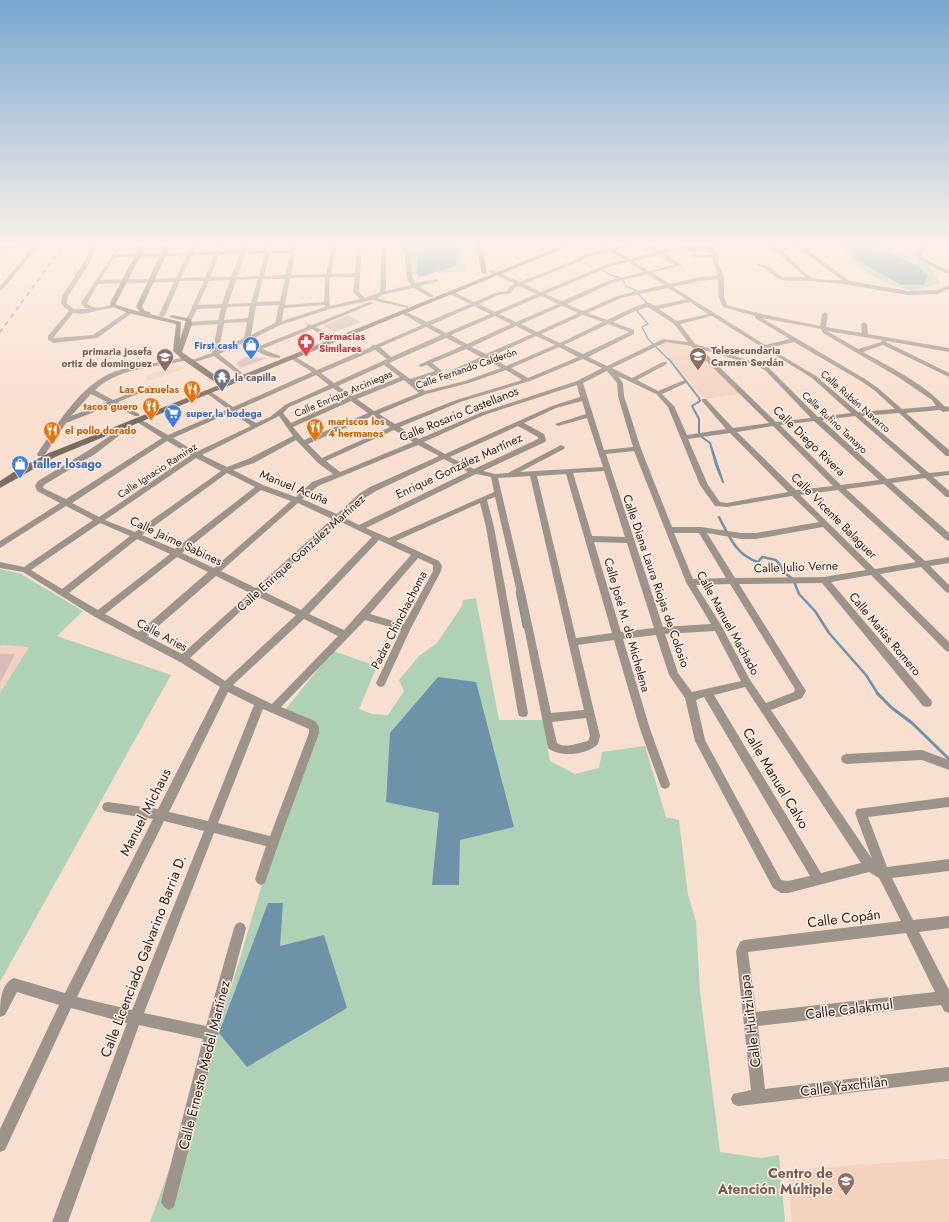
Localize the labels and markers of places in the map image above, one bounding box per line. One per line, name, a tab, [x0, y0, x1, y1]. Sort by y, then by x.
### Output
place label: Farmacias Similares	[319, 329, 365, 356]
pharmacy icon: Farmacias Similares	[296, 332, 316, 357]
shop icon: First cash	[241, 335, 261, 360]
place label: First cash	[194, 338, 238, 353]
place label: Telesecundaria Carmen Serdán	[711, 343, 784, 370]
place label: primaria josefa ortiz de dominguez	[62, 344, 153, 371]
school or university icon: Telesecundaria Carmen Serdán	[688, 346, 708, 371]
school or university icon: primaria josefa ortiz de dominguez	[155, 347, 175, 372]
temple icon: la capilla	[212, 367, 232, 392]
place label: la capilla	[235, 370, 276, 385]
restaurant icon: Las Cazuelas	[182, 379, 202, 404]
place label: Las Cazuelas	[119, 382, 179, 397]
restaurant icon: tacos guero	[141, 396, 161, 421]
place label: tacos guero	[84, 399, 138, 414]
supermarket icon: super la bodega	[163, 403, 183, 428]
place label: super la bodega	[186, 406, 262, 421]
place label: mariscos los 4 hermanos	[328, 414, 385, 441]
restaurant icon: mariscos los 4 hermanos	[305, 417, 325, 442]
restaurant icon: el pollo dorado	[42, 420, 62, 445]
place label: el pollo dorado	[65, 423, 137, 438]
shop icon: taller losago	[10, 454, 30, 479]
place label: taller losago	[33, 455, 102, 473]
place label: Centro de Atención Múltiple	[717, 1163, 833, 1199]
school or university icon: Centro de Atención Múltiple	[836, 1171, 856, 1196]

